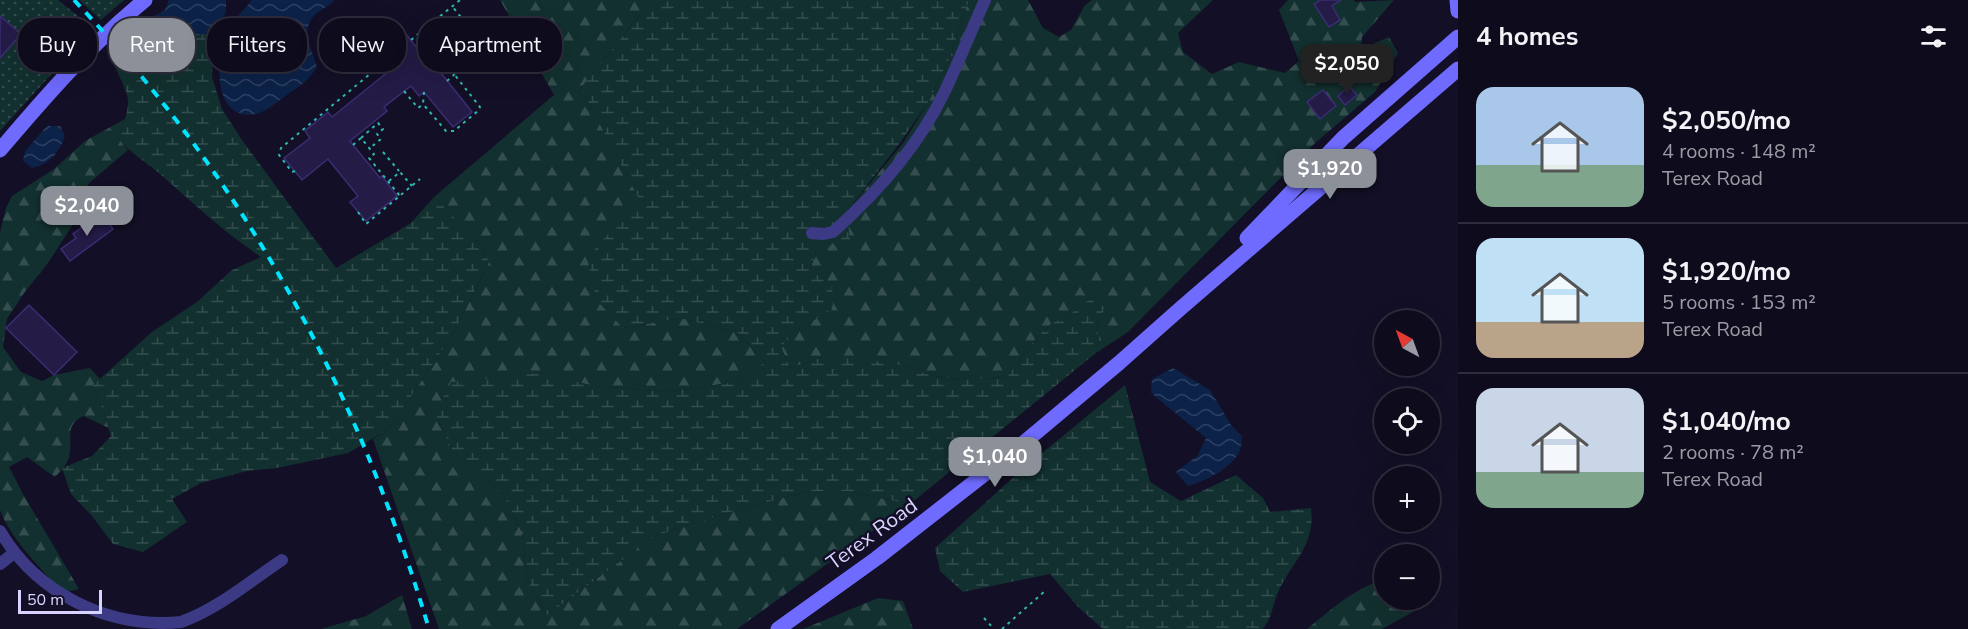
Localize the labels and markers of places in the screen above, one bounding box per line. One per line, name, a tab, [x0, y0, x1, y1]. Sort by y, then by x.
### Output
pin: $2,050	[1298, 44, 1396, 95]
pin: $1,920	[1281, 149, 1379, 200]
pin: $2,040	[38, 186, 136, 237]
pin: $1,040	[946, 437, 1044, 488]

